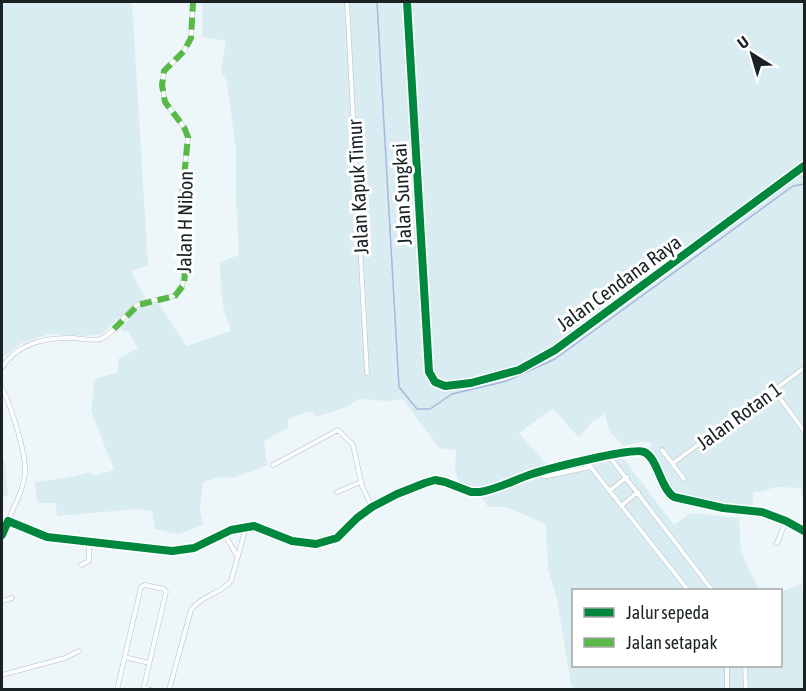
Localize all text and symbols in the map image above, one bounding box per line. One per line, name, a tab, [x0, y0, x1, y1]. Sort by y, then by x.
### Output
north arrow	[722, 24, 782, 84]
text: U	[734, 32, 752, 52]
street label: Jalan Kapuk Timur	[342, 118, 373, 255]
street label: Jalan Sungkai	[387, 143, 416, 245]
street label: Jalan H Nibon	[172, 171, 197, 273]
street label: Jalan Cendana Raya	[552, 230, 685, 335]
street label: Jalan Rotan 1	[692, 377, 786, 454]
legend	[572, 589, 782, 667]
text: Jalur sepeda	[626, 602, 709, 623]
text: Jalan setapak	[626, 632, 717, 653]

